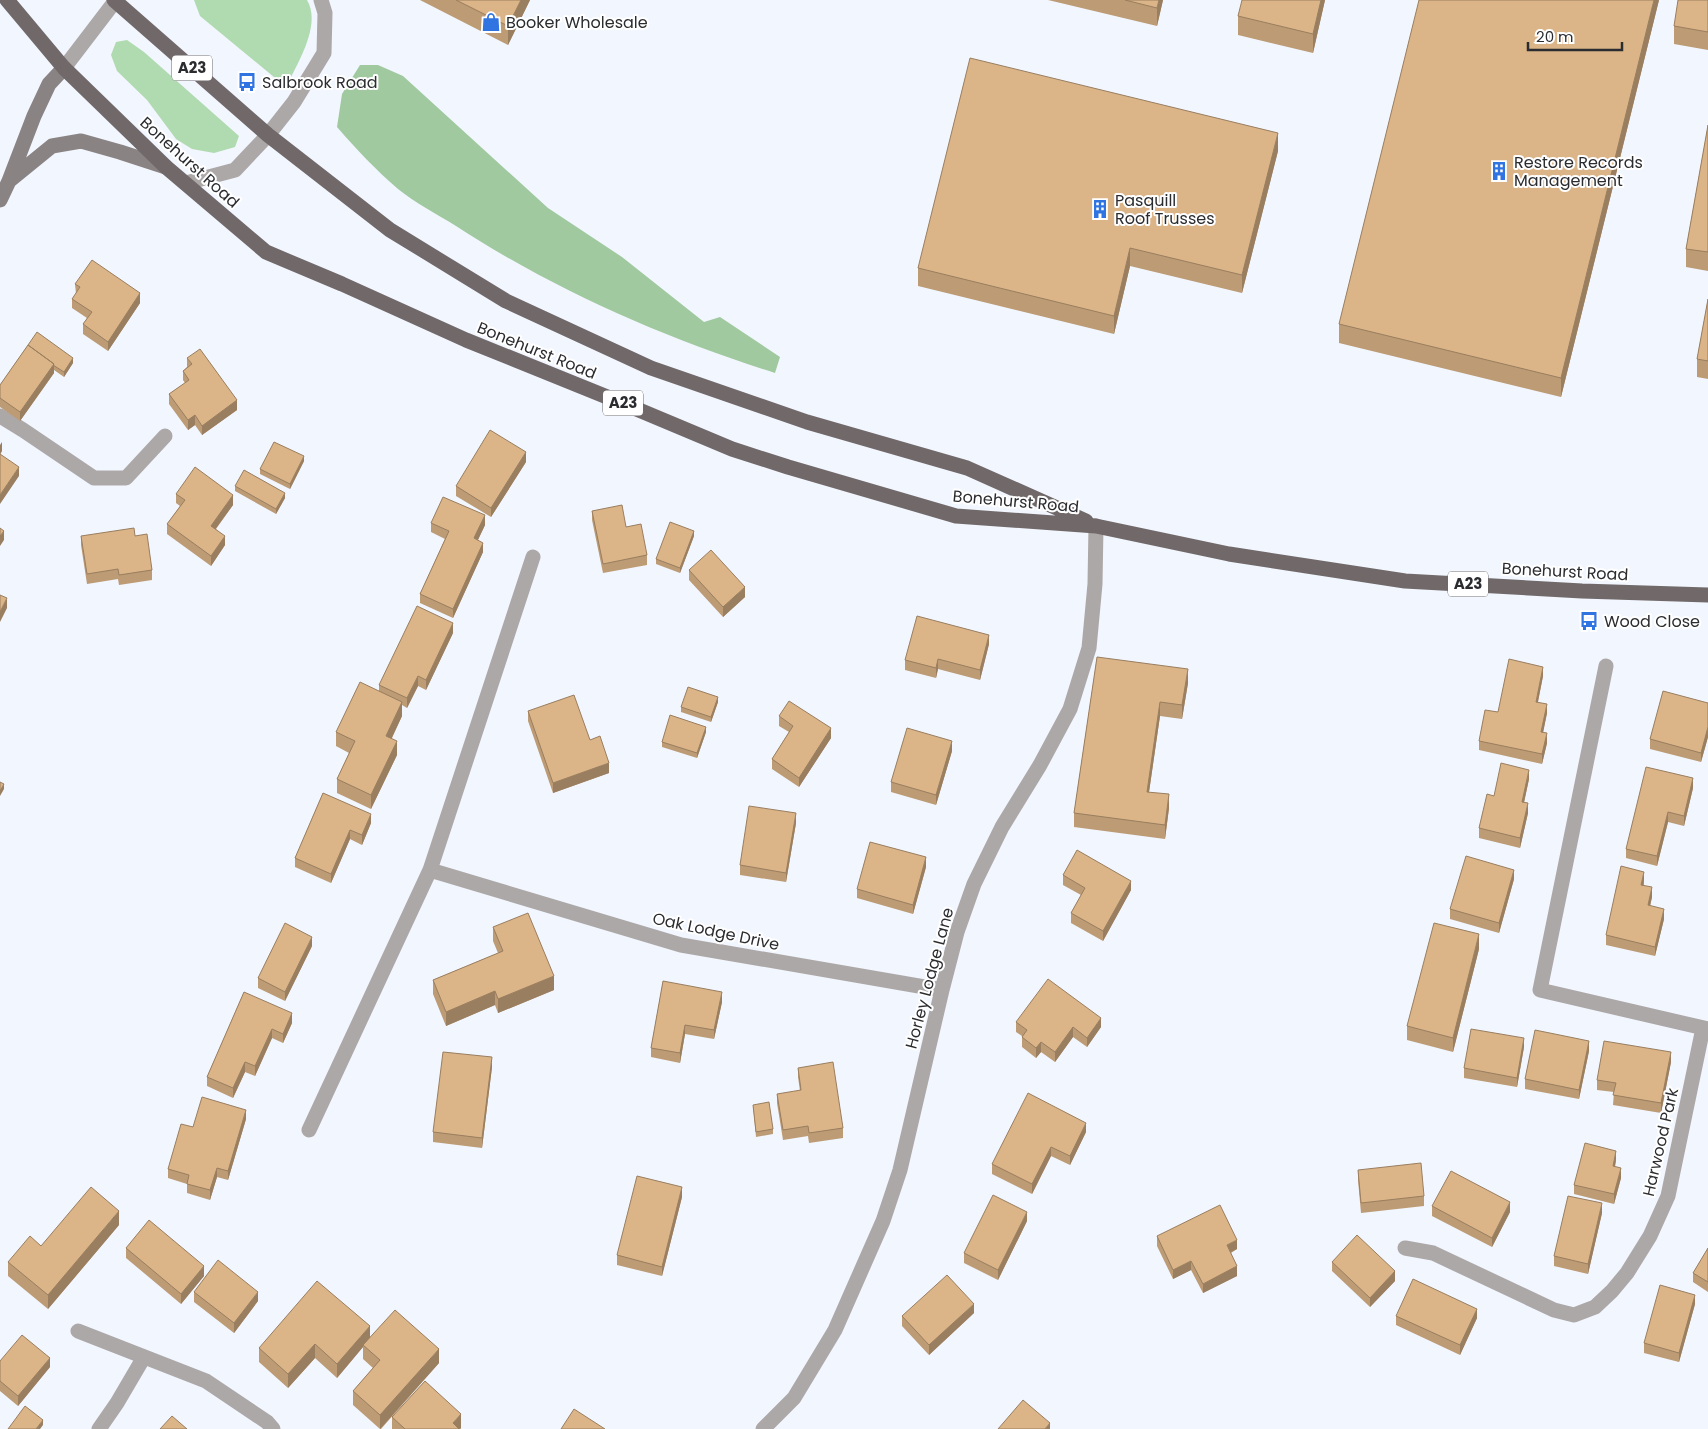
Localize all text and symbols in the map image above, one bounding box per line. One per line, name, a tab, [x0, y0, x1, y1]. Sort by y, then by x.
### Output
shop icon: Booker Wholesale	[480, 11, 502, 33]
place label: Booker Wholesale	[506, 11, 648, 34]
scale bar	[1528, 20, 1622, 52]
text: 20 m	[1536, 26, 1574, 47]
road number: A23	[172, 56, 212, 80]
bus stop icon: Salbrook Road	[236, 71, 258, 93]
place label: Salbrook Road	[262, 71, 378, 94]
street label: Bonehurst Road	[135, 111, 244, 213]
place label: Restore Records Management	[1514, 151, 1643, 192]
building icon: Restore Records Management	[1488, 160, 1510, 182]
place label: Pasquill Roof Trusses	[1115, 189, 1215, 230]
building icon: Pasquill Roof Trusses	[1089, 198, 1111, 220]
street label: Bonehurst Road	[474, 316, 600, 385]
road number: A23	[603, 390, 643, 416]
street label: Bonehurst Road	[952, 485, 1080, 518]
street label: Bonehurst Road	[1501, 557, 1629, 586]
road number: A23	[1448, 572, 1488, 596]
bus stop icon: Wood Close	[1578, 610, 1600, 632]
place label: Wood Close	[1604, 610, 1700, 633]
street label: Horley Lodge Lane	[900, 905, 959, 1051]
street label: Oak Lodge Drive	[650, 907, 781, 956]
street label: Harwood Park	[1637, 1085, 1684, 1199]

